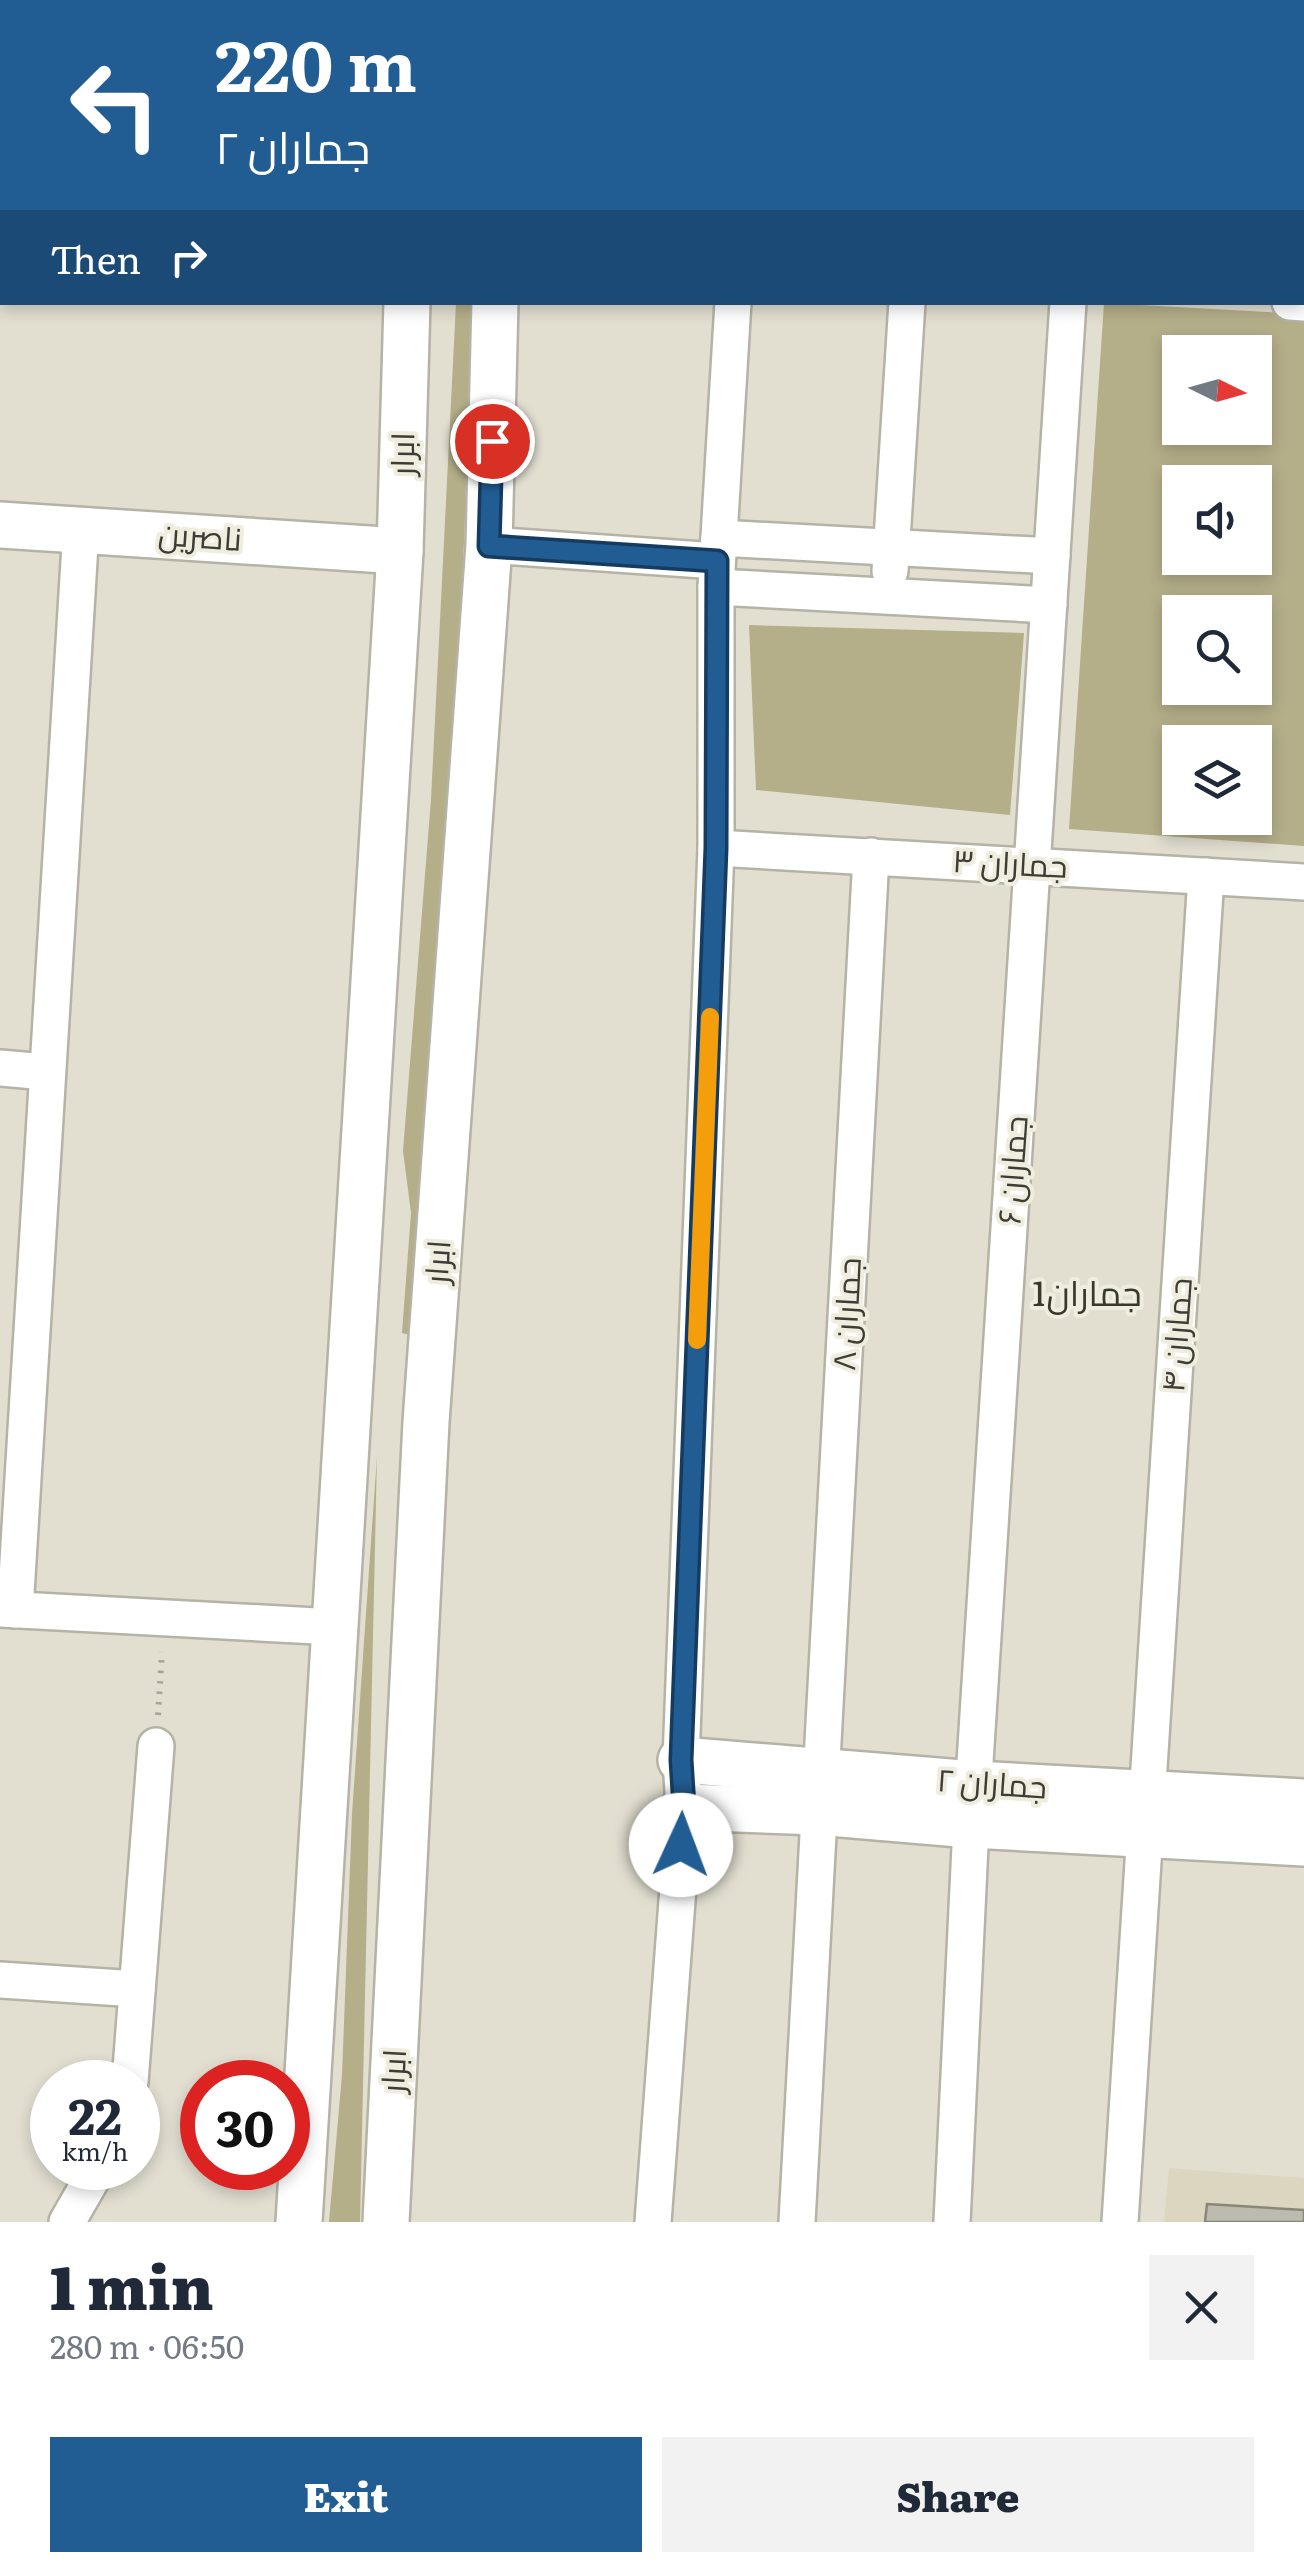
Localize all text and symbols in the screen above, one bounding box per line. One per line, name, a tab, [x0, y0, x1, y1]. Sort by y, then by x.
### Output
text: 220 m	[215, 10, 417, 114]
icon: left	[50, 40, 180, 170]
text: جماران ۲	[215, 111, 370, 178]
text: Then	[50, 229, 141, 286]
icon: right	[161, 230, 216, 285]
north arrow	[1162, 335, 1272, 445]
map controls	[1162, 335, 1272, 835]
pin	[450, 399, 535, 484]
icon: arrive	[465, 414, 520, 469]
street label: ابرار	[376, 432, 424, 478]
button: sound	[1162, 465, 1272, 575]
street label: ناصرین	[157, 507, 244, 561]
button: search	[1162, 595, 1272, 705]
button: layers	[1162, 725, 1272, 835]
street label: جماران ۳	[951, 834, 1069, 888]
street label: جماران ۶	[982, 1114, 1038, 1226]
street label: ابرار	[409, 1238, 460, 1287]
street label: جماران ۸	[817, 1256, 871, 1372]
district label: جماران1	[1032, 1265, 1142, 1317]
street label: جماران ۴	[1146, 1276, 1202, 1394]
street label: جماران ۲	[935, 1753, 1049, 1809]
position arrow	[629, 1793, 733, 1897]
street label: ابرار	[366, 2048, 416, 2096]
speed limit sign: 30	[180, 2060, 310, 2190]
text: 22	[68, 2076, 122, 2150]
text: km/h	[62, 2132, 128, 2169]
text: 1 min	[50, 2239, 214, 2328]
button: close	[1149, 2255, 1254, 2360]
text: 280 m · 06:50	[50, 2321, 244, 2369]
button: Exit	[50, 2437, 642, 2552]
button: Share	[662, 2437, 1254, 2552]

